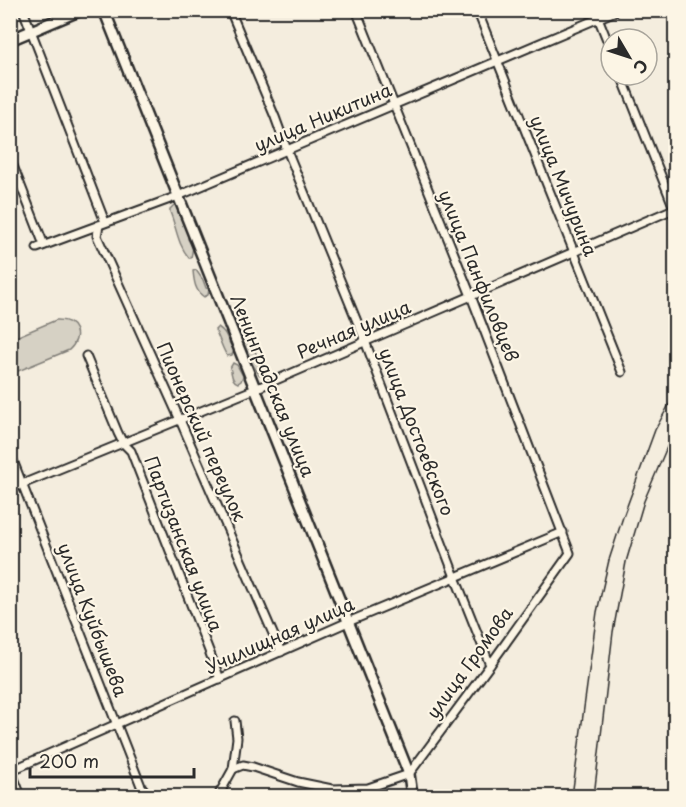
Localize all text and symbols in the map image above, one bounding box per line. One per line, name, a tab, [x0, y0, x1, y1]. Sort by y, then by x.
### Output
north arrow	[599, 27, 659, 87]
text: С	[628, 55, 655, 79]
street label: улица Никитина	[249, 75, 396, 158]
street label: улица Мичурина	[524, 111, 605, 261]
street label: улица Панфиловцев	[433, 185, 526, 365]
street label: Ленинградская улица	[224, 290, 323, 481]
street label: Речная улица	[292, 292, 415, 365]
street label: Пионерский переулок	[151, 337, 254, 526]
street label: улица Достоевского	[373, 344, 462, 519]
street label: Партизанская улица	[138, 452, 231, 636]
street label: улица Куйбышева	[52, 539, 135, 701]
street label: Училищная улица	[201, 589, 359, 680]
street label: улица Громова	[419, 600, 519, 724]
scale bar	[30, 741, 194, 779]
text: 200 m	[39, 747, 99, 774]

